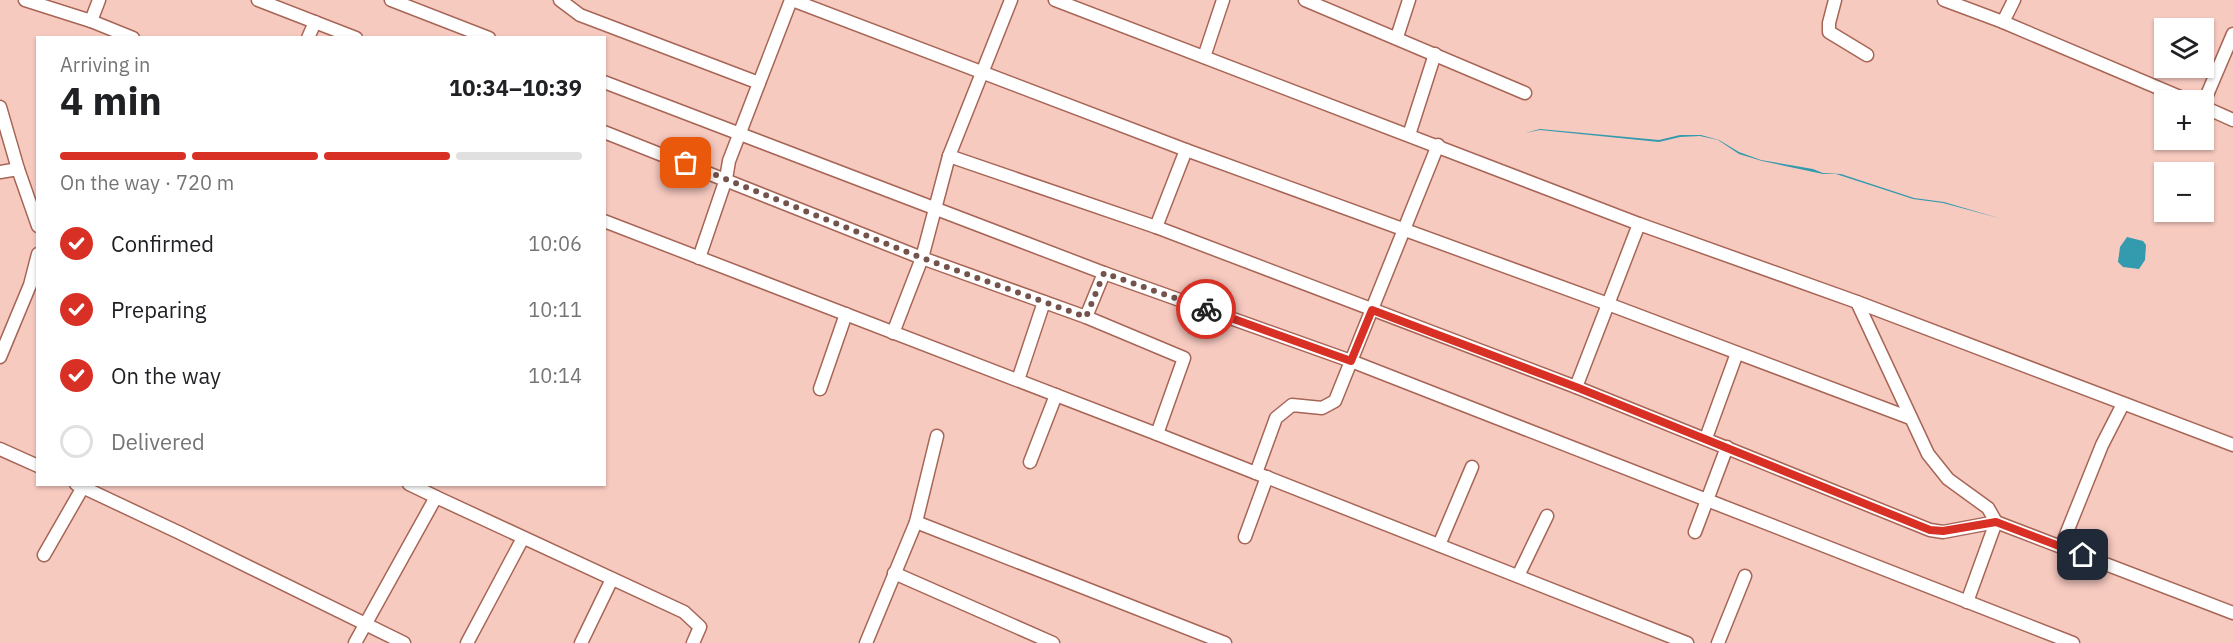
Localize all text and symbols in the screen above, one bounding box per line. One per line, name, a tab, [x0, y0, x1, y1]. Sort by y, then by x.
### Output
map controls	[2154, 18, 2214, 222]
button: layers	[2154, 18, 2214, 78]
text: Arriving in	[60, 51, 150, 78]
text: 10:34–10:39	[449, 73, 582, 102]
text: 4 min	[60, 75, 162, 126]
button: +	[2154, 90, 2214, 150]
pin	[660, 137, 711, 188]
icon: bag	[669, 146, 702, 179]
button: −	[2154, 162, 2214, 222]
text: On the way · 720 m	[60, 169, 234, 196]
icon: check	[60, 227, 93, 260]
text: Confirmed	[111, 229, 214, 258]
text: 10:06	[528, 230, 582, 257]
courier	[1176, 279, 1236, 339]
icon: check	[60, 293, 93, 326]
icon: bike	[1190, 293, 1223, 326]
text: Preparing	[111, 295, 206, 324]
text: 10:11	[528, 296, 582, 323]
icon: check	[60, 359, 93, 392]
text: On the way	[111, 361, 221, 390]
text: 10:14	[528, 362, 582, 389]
text: Delivered	[111, 427, 205, 456]
pin	[2057, 529, 2108, 580]
icon: home	[2066, 538, 2099, 571]

